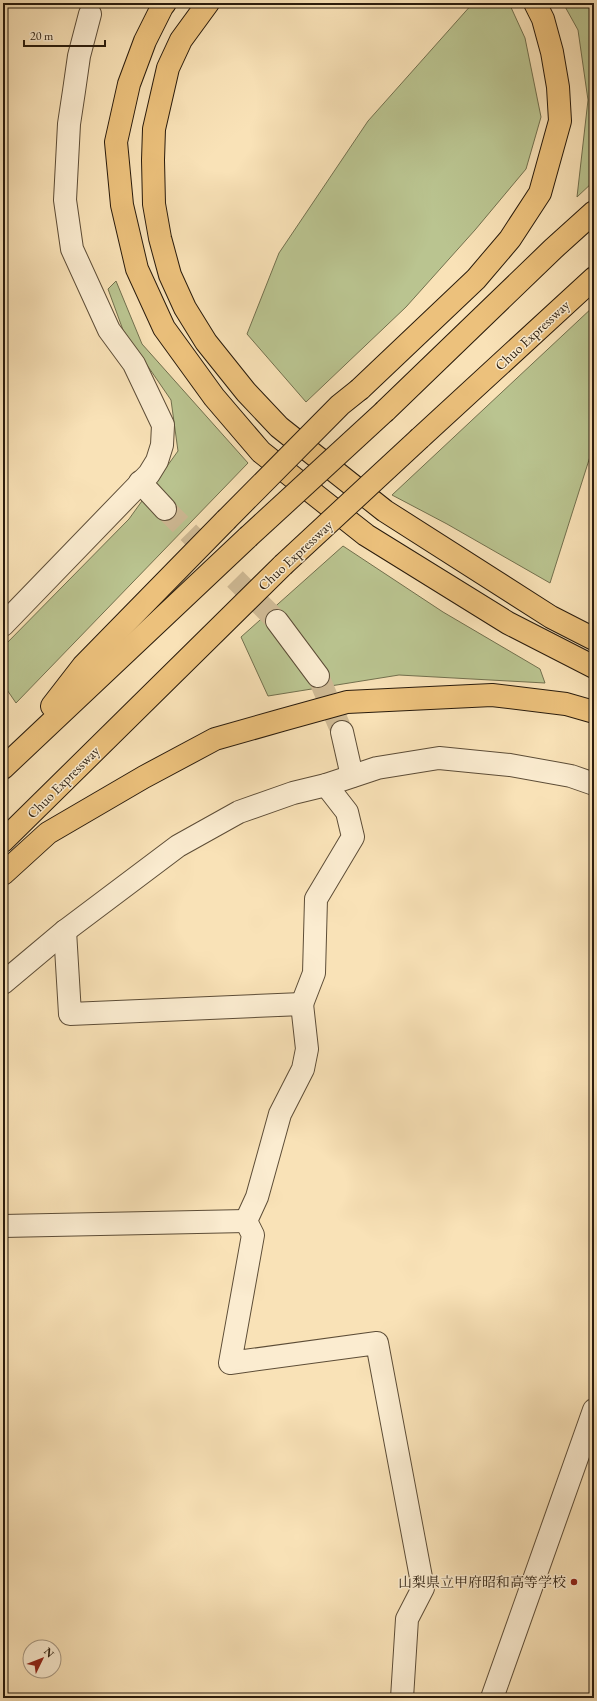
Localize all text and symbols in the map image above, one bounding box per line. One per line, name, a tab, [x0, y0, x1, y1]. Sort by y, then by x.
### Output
scale bar	[24, 22, 105, 48]
text: 20 m	[30, 28, 54, 44]
street label: Chuo Expressway	[491, 295, 574, 374]
street label: Chuo Expressway	[254, 515, 337, 594]
street label: Chuo Expressway	[23, 741, 104, 822]
place label: 山梨県立甲府昭和高等学校	[398, 1573, 566, 1591]
marker: 山梨県立甲府昭和高等学校	[569, 1577, 579, 1587]
north arrow	[22, 1639, 62, 1679]
text: N	[41, 1644, 58, 1660]

